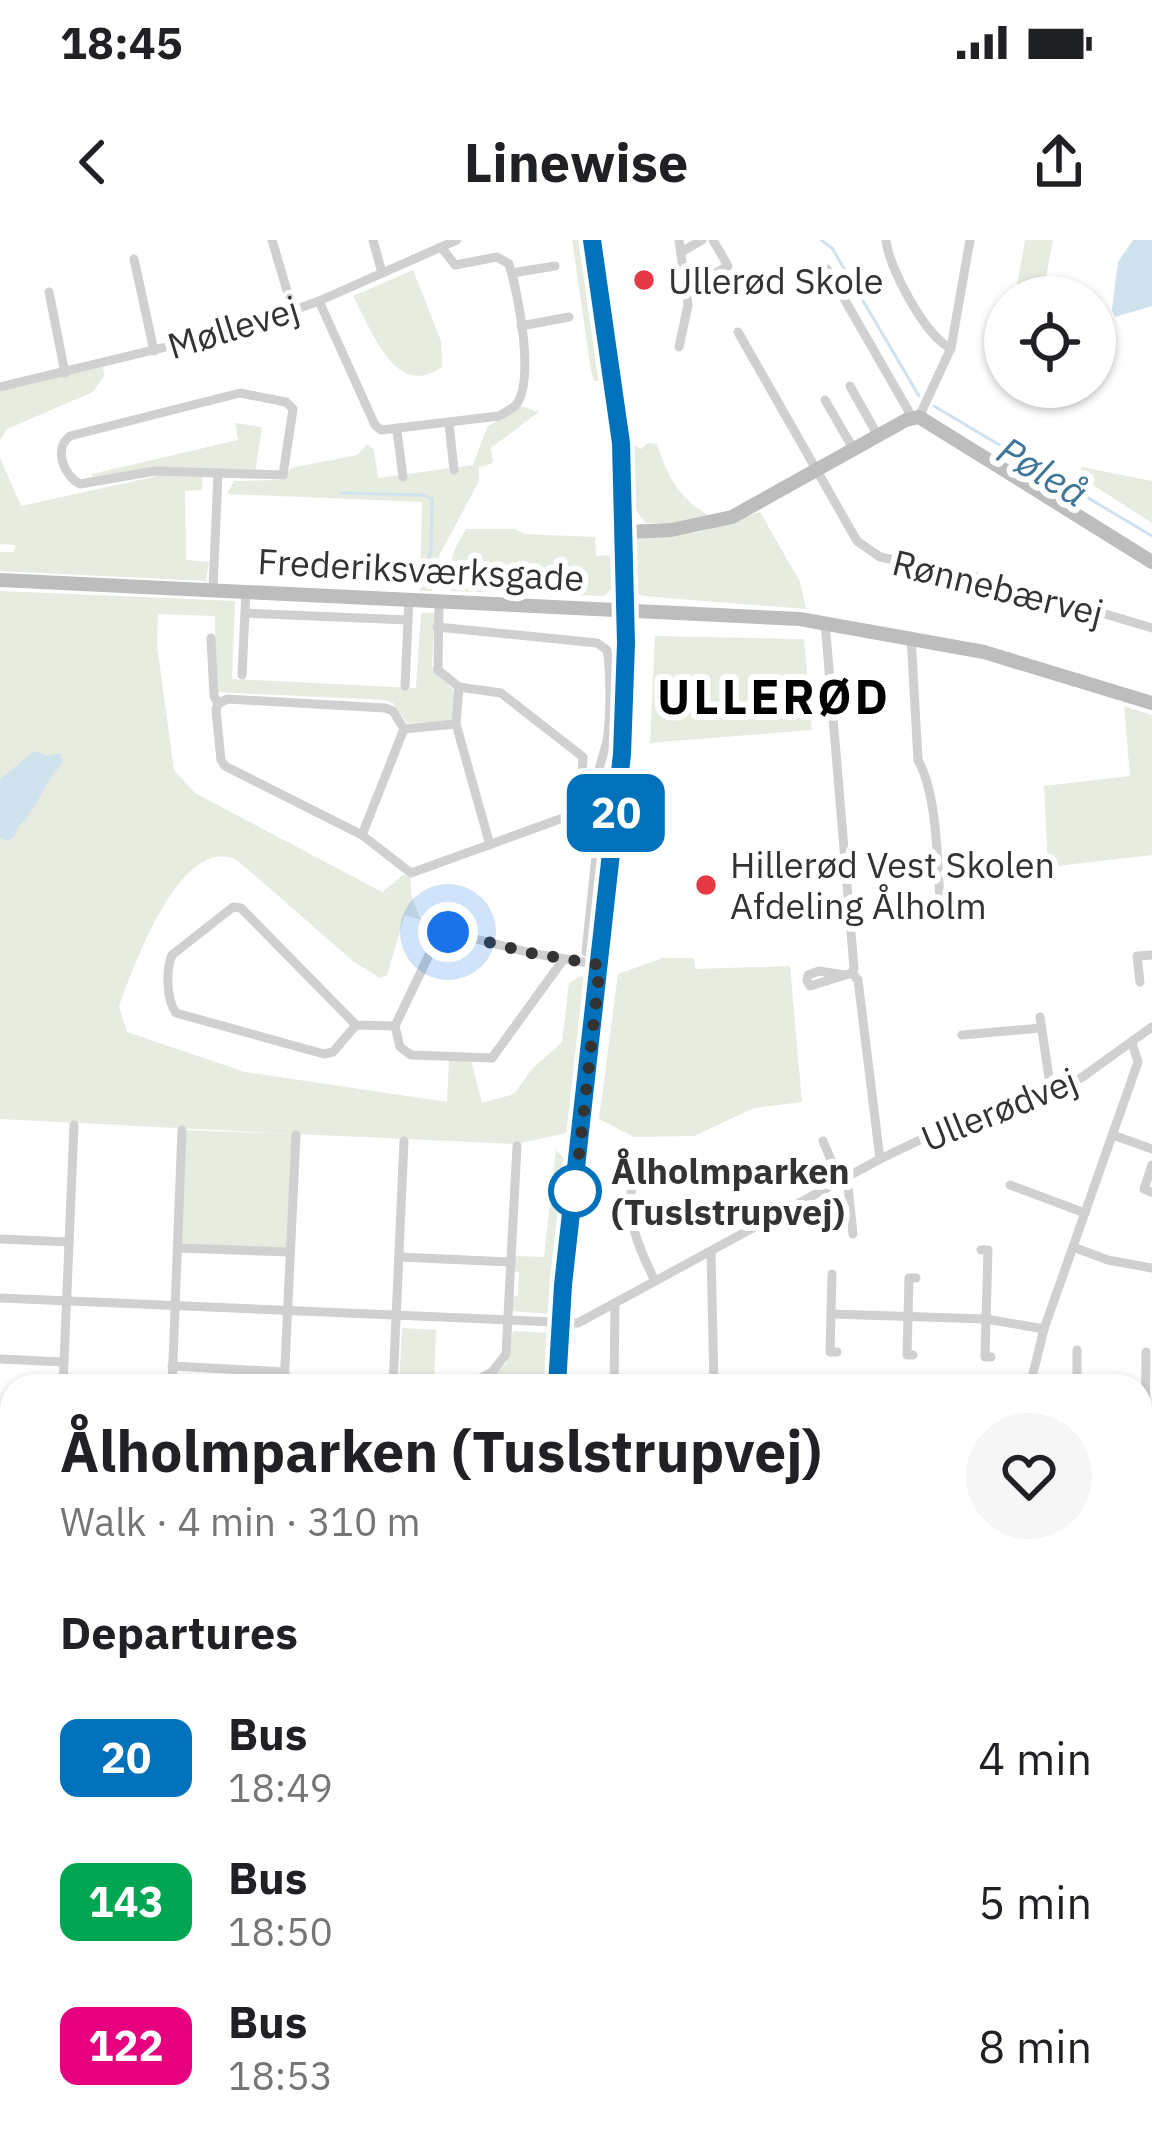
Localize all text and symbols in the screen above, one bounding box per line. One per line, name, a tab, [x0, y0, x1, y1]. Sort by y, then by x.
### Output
text: 18:45	[60, 13, 183, 71]
text: Linewise	[464, 127, 688, 197]
icon: back	[60, 129, 126, 195]
icon: share	[1026, 129, 1092, 195]
place label: Ullerød Skole	[668, 257, 883, 304]
marker: Ullerød Skole	[631, 267, 657, 293]
map controls	[984, 276, 1116, 408]
button: locate	[984, 276, 1116, 408]
street label: Møllevej	[162, 285, 304, 369]
water label: Pøleå	[988, 424, 1098, 518]
street label: Frederiksværksgade	[256, 537, 586, 601]
street label: Rønnebærvej	[888, 538, 1108, 636]
district label: ULLERØD	[657, 665, 891, 727]
line badge: 20	[562, 774, 670, 852]
text: 20	[591, 785, 641, 840]
place label: Hillerød Vest Skolen Afdeling Ålholm	[730, 841, 1055, 929]
marker: Hillerød Vest Skolen Afdeling Ålholm	[693, 872, 719, 898]
your location	[418, 902, 478, 962]
street label: Ullerødvej	[914, 1056, 1084, 1162]
place label: Ålholmparken (Tuslstrupvej)	[611, 1147, 850, 1235]
marker: Ålholmparken (Tuslstrupvej)	[550, 1166, 600, 1216]
button: heart	[966, 1413, 1092, 1539]
text: Ålholmparken (Tuslstrupvej)	[60, 1414, 822, 1488]
text: Walk · 4 min · 310 m	[60, 1496, 421, 1547]
text: Departures	[60, 1603, 298, 1661]
text: Bus	[228, 1704, 308, 1762]
text: 4 min	[978, 1729, 1092, 1787]
text: 20	[101, 1730, 151, 1785]
text: 18:49	[228, 1762, 333, 1813]
text: Bus	[228, 1848, 308, 1906]
text: 5 min	[978, 1873, 1092, 1931]
text: 143	[88, 1874, 164, 1929]
text: 18:50	[228, 1906, 333, 1957]
text: Bus	[228, 1992, 308, 2050]
text: 8 min	[978, 2017, 1092, 2075]
text: 122	[88, 2018, 164, 2073]
text: 18:53	[228, 2050, 333, 2101]

